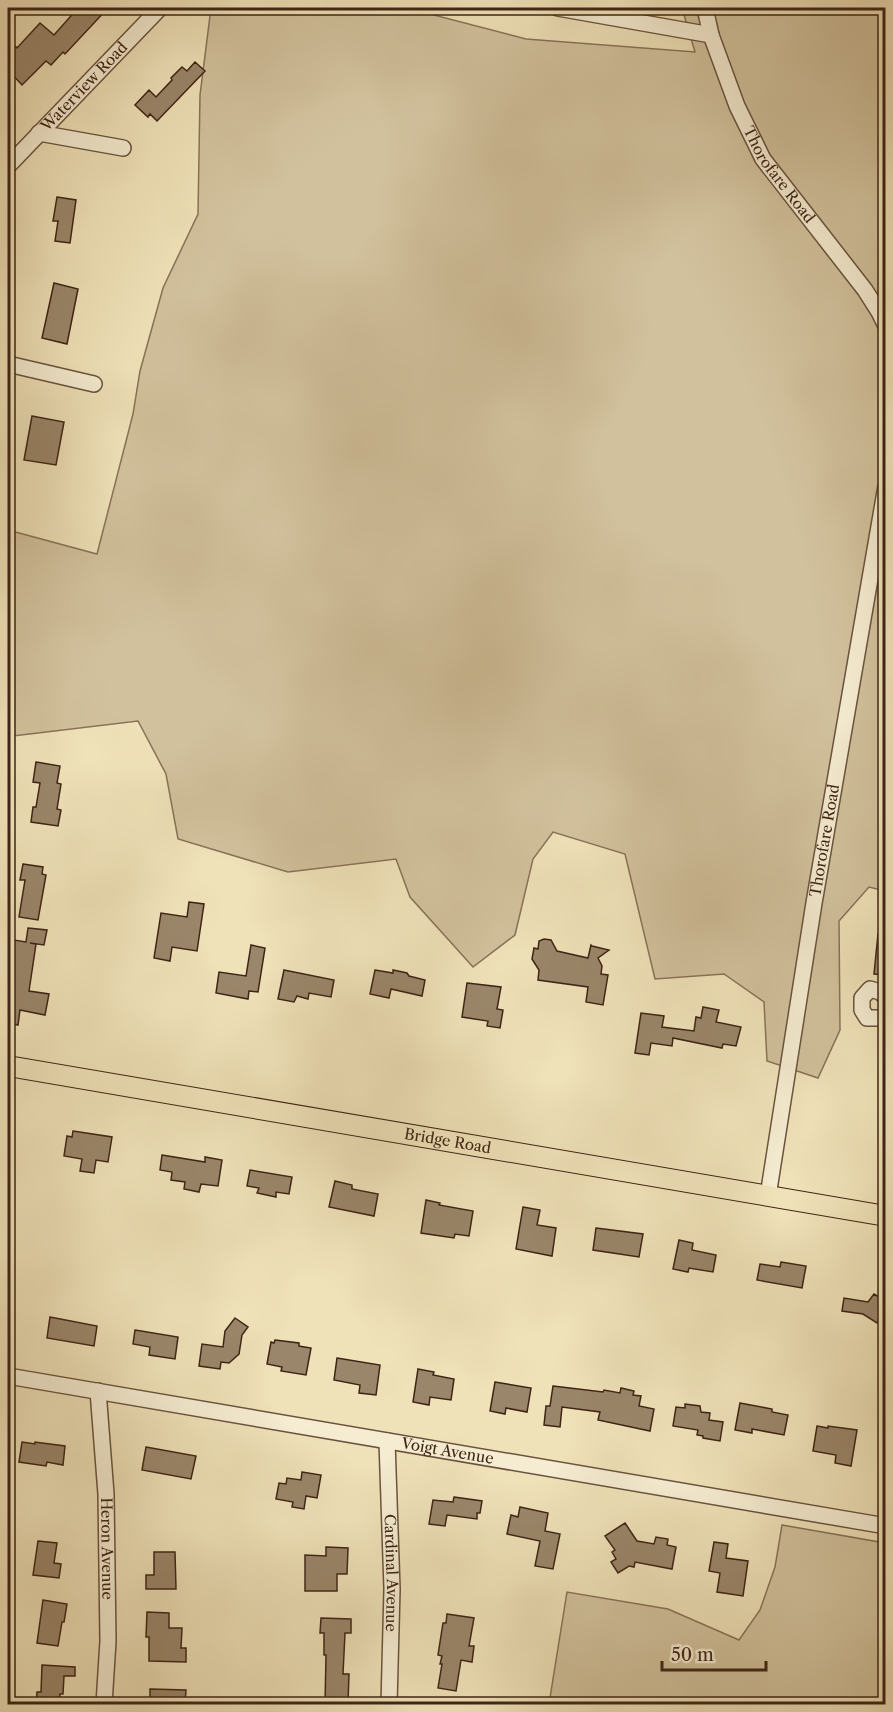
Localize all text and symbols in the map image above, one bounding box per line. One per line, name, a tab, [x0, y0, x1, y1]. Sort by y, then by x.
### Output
street label: Waterview Road	[36, 38, 131, 136]
street label: Thorofare Road	[739, 123, 819, 227]
street label: Thorofare Road	[805, 783, 843, 898]
street label: Bridge Road	[403, 1124, 493, 1157]
street label: Voigt Avenue	[399, 1433, 495, 1468]
street label: Heron Avenue	[97, 1497, 117, 1600]
street label: Cardinal Avenue	[380, 1514, 402, 1632]
scale bar	[662, 1634, 766, 1672]
text: 50 m	[671, 1644, 714, 1666]

